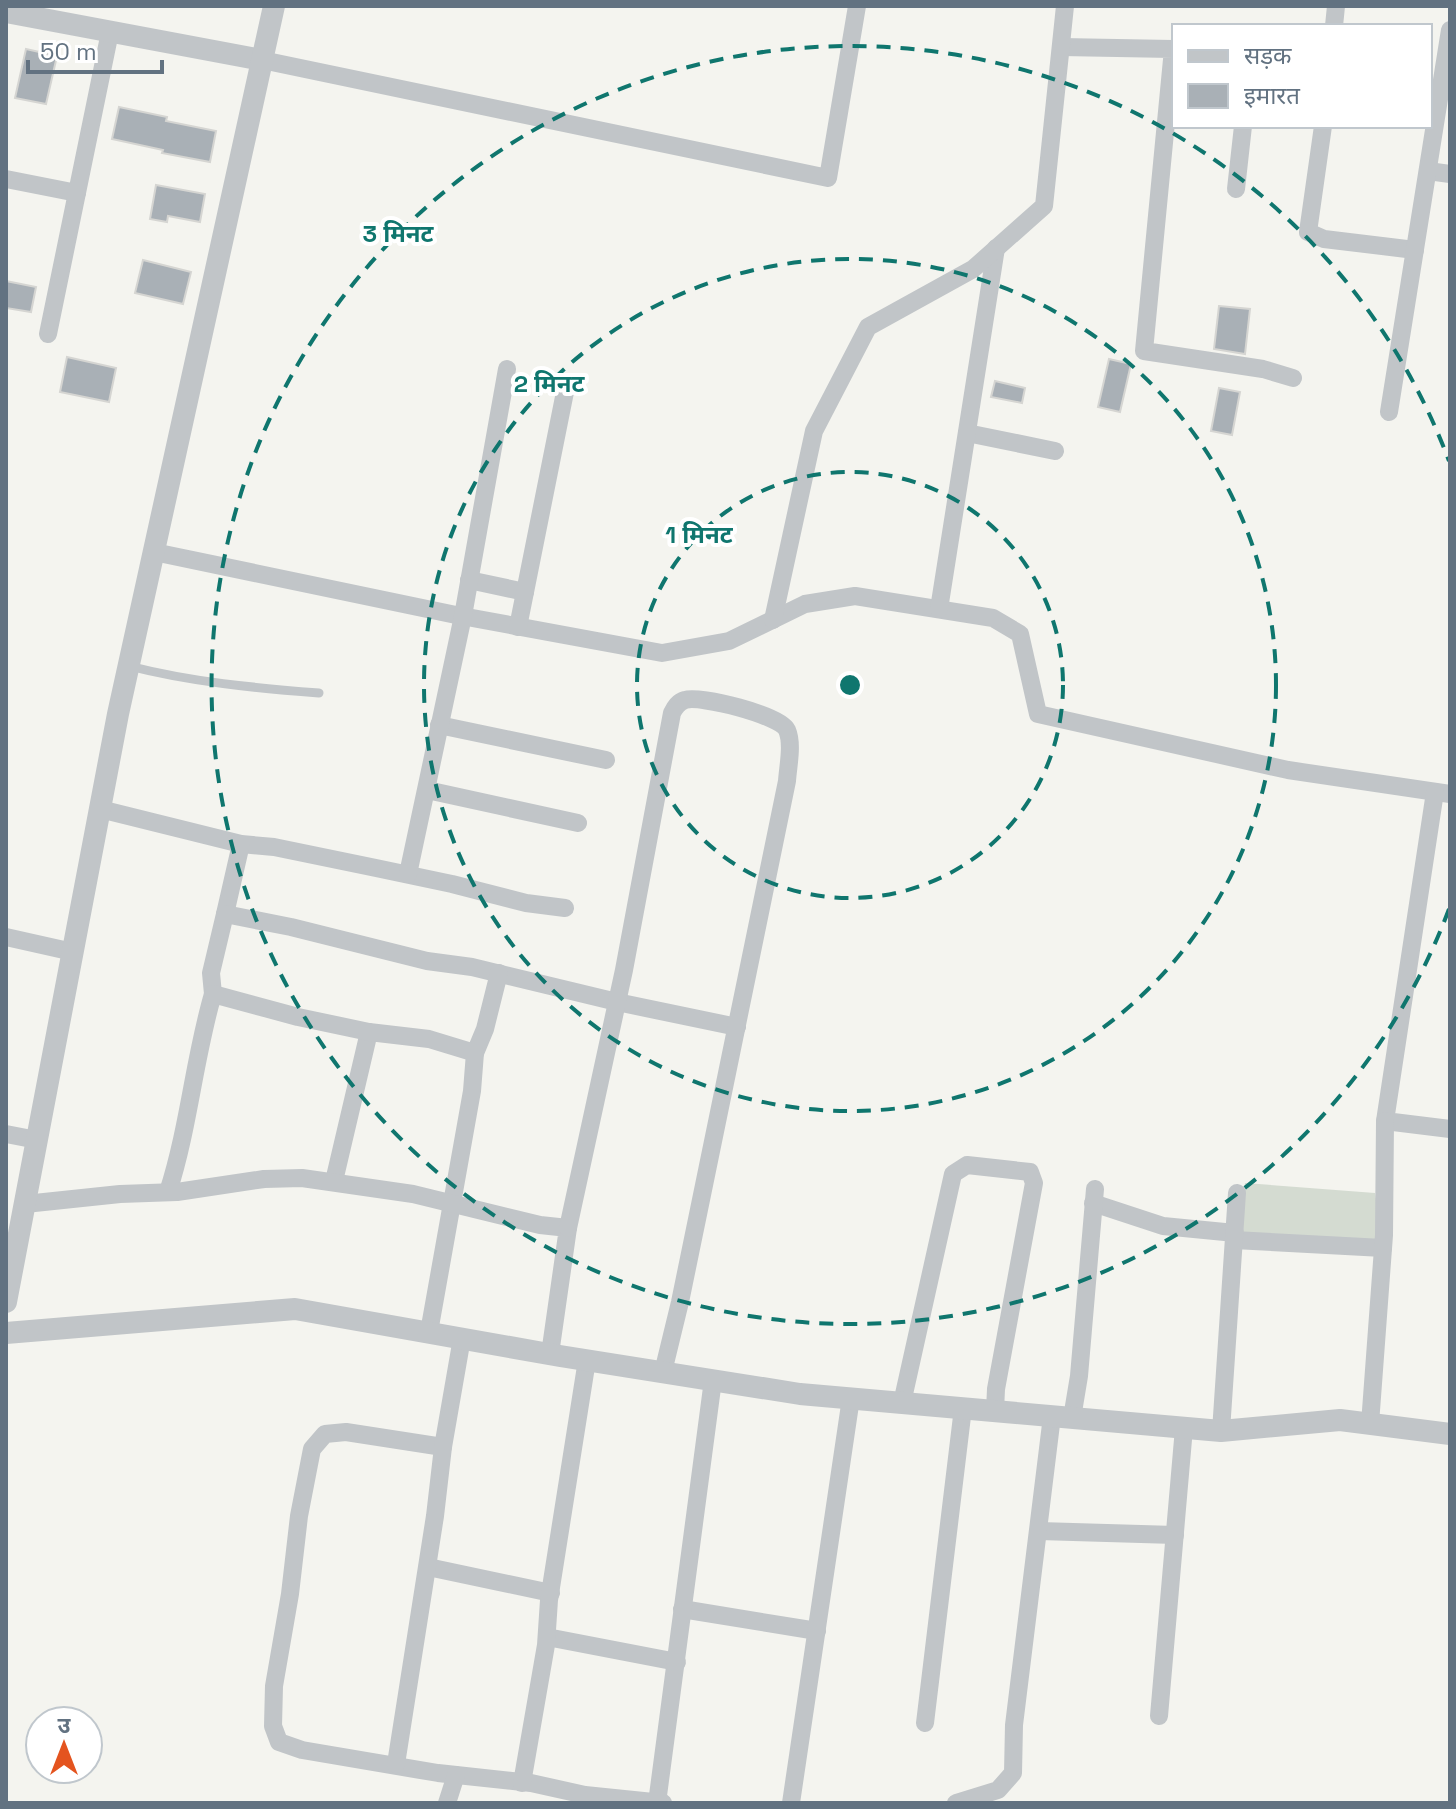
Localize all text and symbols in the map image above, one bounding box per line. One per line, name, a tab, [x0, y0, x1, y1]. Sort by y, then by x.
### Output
scale bar	[28, 24, 162, 74]
legend	[1172, 24, 1432, 128]
text: 50 m	[40, 36, 97, 67]
text: सड़क	[1244, 40, 1292, 71]
text: इमारत	[1244, 80, 1301, 111]
text: 3 मिनट	[362, 218, 435, 249]
text: 2 मिनट	[514, 368, 585, 399]
text: 1 मिनट	[665, 519, 734, 550]
centre of rings	[836, 671, 864, 699]
north arrow	[24, 1705, 104, 1785]
text: उ	[58, 1711, 72, 1739]

